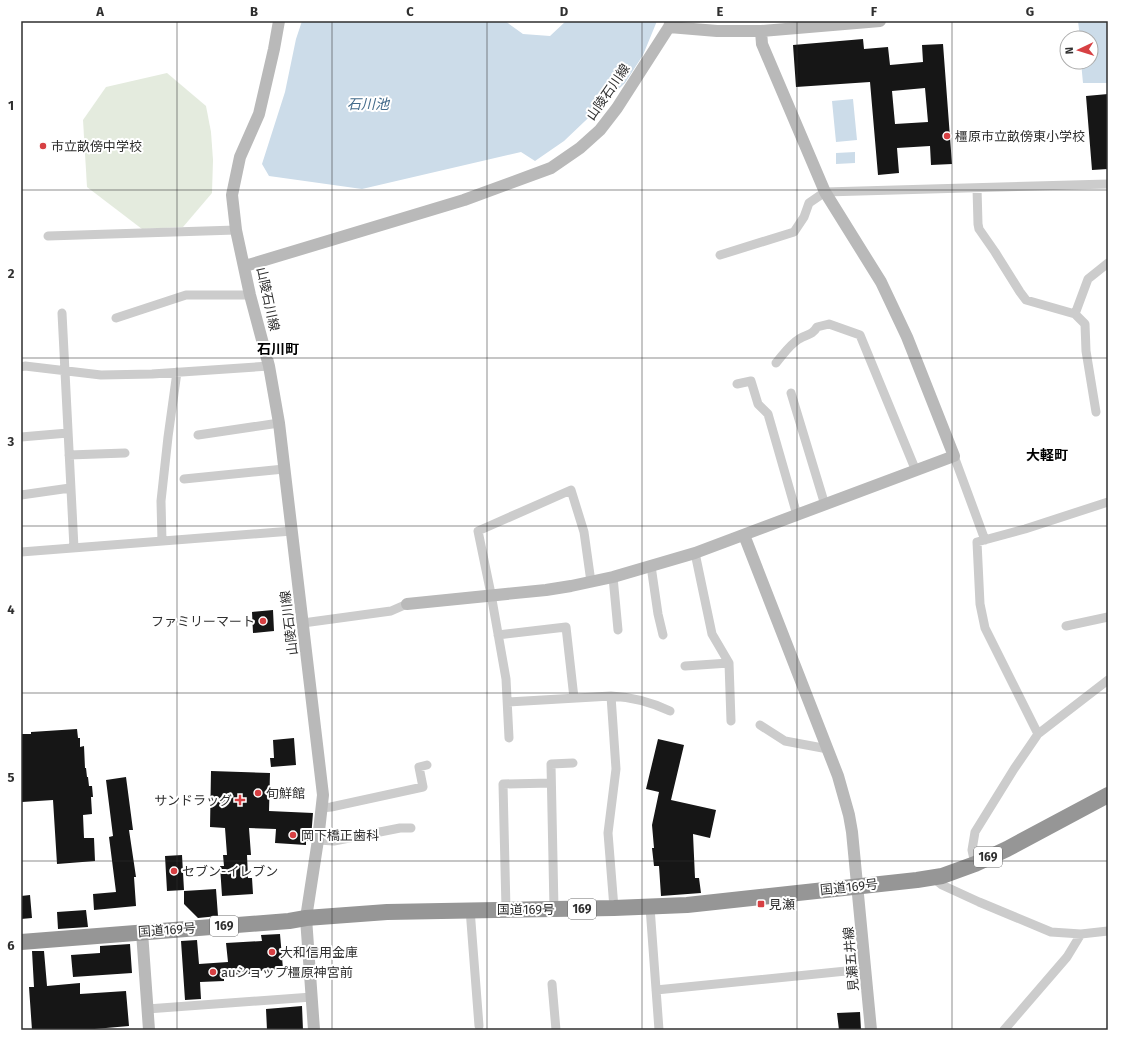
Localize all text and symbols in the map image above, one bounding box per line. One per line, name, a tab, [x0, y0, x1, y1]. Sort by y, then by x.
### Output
text: A	[95, 4, 104, 19]
text: B	[250, 4, 258, 19]
text: C	[406, 4, 414, 19]
text: D	[560, 4, 569, 19]
text: E	[717, 4, 724, 19]
text: F	[871, 4, 878, 19]
text: G	[1026, 4, 1034, 19]
north arrow	[1059, 30, 1099, 70]
text: N	[1063, 47, 1076, 55]
street label: 山陵石川線	[583, 61, 633, 123]
water label: 石川池	[347, 96, 391, 113]
text: 1	[8, 98, 14, 113]
place label: 橿原市立畝傍東小学校	[955, 129, 1085, 144]
marker: 橿原市立畝傍東小学校	[942, 131, 952, 141]
place label: 市立畝傍中学校	[51, 139, 142, 154]
marker: 市立畝傍中学校	[38, 141, 48, 151]
text: 2	[8, 266, 15, 281]
street label: 山陵石川線	[254, 266, 282, 332]
district label: 石川町	[257, 341, 299, 358]
text: 3	[7, 434, 15, 449]
district label: 大軽町	[1026, 447, 1068, 464]
street label: 山陵石川線	[278, 590, 300, 656]
text: 4	[7, 602, 15, 617]
place label: ファミリーマート	[151, 614, 255, 629]
marker: ファミリーマート	[258, 616, 268, 626]
text: 5	[8, 770, 15, 785]
place label: 旬鮮館	[266, 786, 305, 801]
marker: 旬鮮館	[253, 788, 263, 798]
place label: サンドラッグ	[154, 793, 232, 808]
marker: サンドラッグ	[235, 795, 245, 805]
place label: 岡下橋正歯科	[301, 828, 379, 843]
marker: 岡下橋正歯科	[288, 830, 298, 840]
road number: 169	[974, 847, 1002, 867]
place label: セブン-イレブン	[182, 864, 278, 879]
marker: セブン-イレブン	[169, 866, 179, 876]
street label: 国道169号	[819, 876, 879, 898]
place label: 見瀬	[769, 897, 795, 912]
road number: 169	[568, 899, 596, 919]
marker: 見瀬	[756, 899, 766, 909]
street label: 国道169号	[497, 902, 555, 917]
road number: 169	[210, 916, 238, 936]
street label: 国道169号	[137, 920, 197, 940]
street label: 見瀬五井線	[841, 926, 861, 992]
text: 6	[7, 938, 15, 953]
place label: 大和信用金庫	[280, 945, 358, 960]
marker: 大和信用金庫	[267, 947, 277, 957]
place label: auショップ橿原神宮前	[221, 965, 353, 980]
marker: auショップ橿原神宮前	[208, 967, 218, 977]

